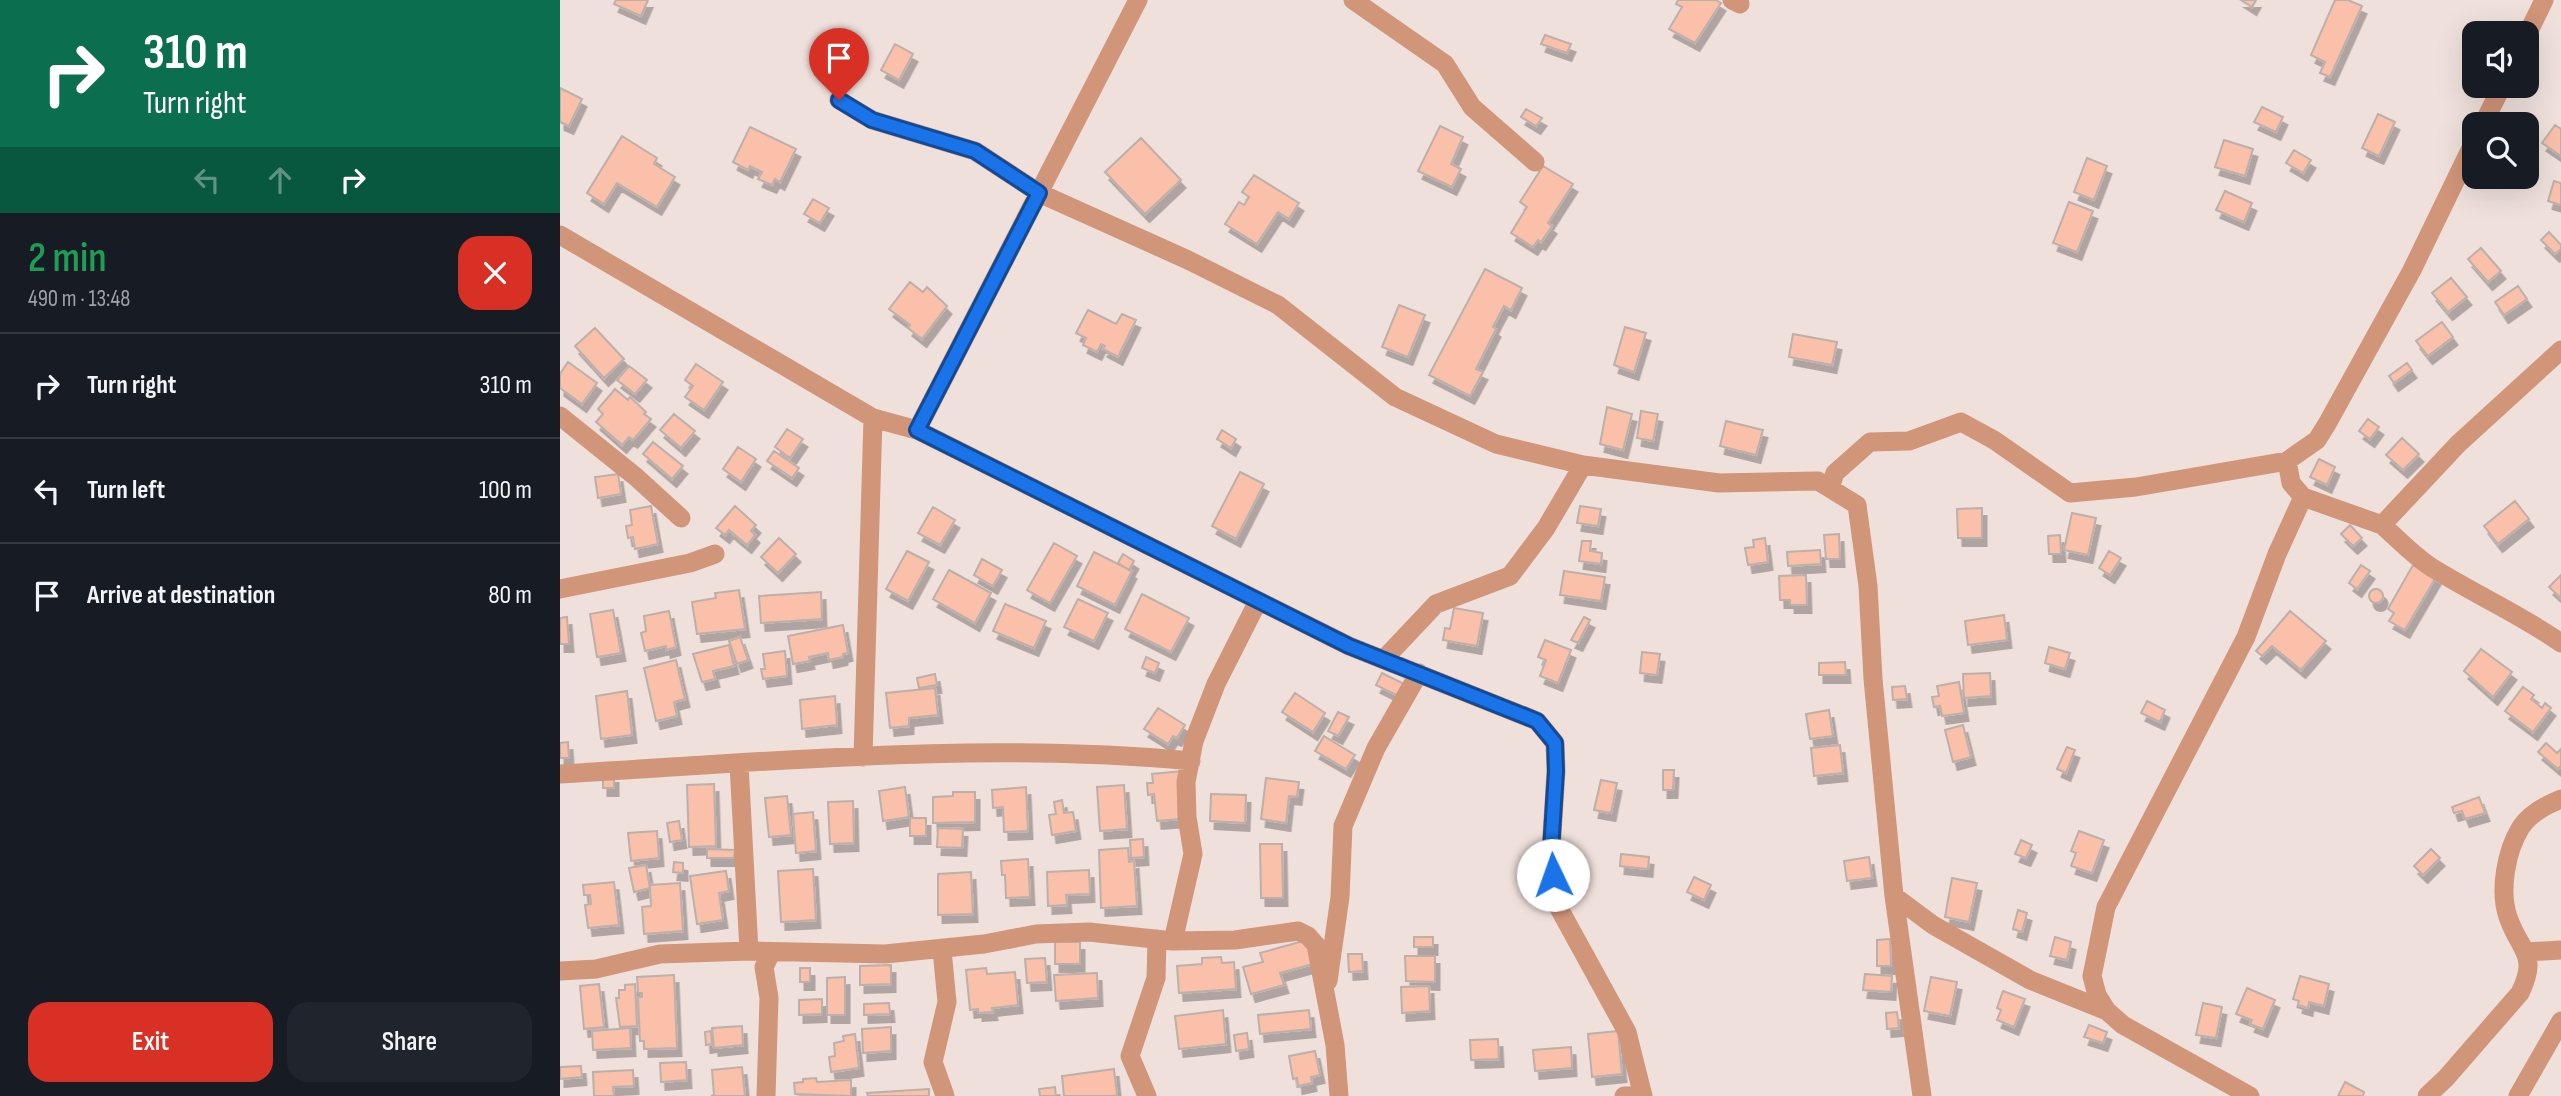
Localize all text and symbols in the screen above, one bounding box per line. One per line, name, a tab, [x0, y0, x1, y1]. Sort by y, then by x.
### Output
map controls	[2462, 21, 2539, 189]
button: sound	[2462, 21, 2539, 98]
text: 310 m	[143, 24, 248, 83]
icon: right	[28, 28, 119, 119]
pin	[809, 28, 869, 100]
icon: arrive	[820, 39, 858, 77]
text: Turn right	[143, 84, 247, 123]
button: search	[2462, 112, 2539, 189]
icon: left	[188, 161, 226, 199]
icon: ahead	[261, 161, 299, 199]
icon: right	[334, 161, 372, 199]
text: 2 min	[28, 233, 107, 284]
button: close	[458, 236, 532, 310]
text: 490 m · 13:48	[28, 285, 130, 313]
icon: right	[28, 367, 66, 405]
text: Turn right	[87, 370, 176, 401]
text: 310 m	[480, 370, 532, 401]
icon: left	[28, 472, 66, 510]
text: Turn left	[87, 475, 165, 506]
text: 100 m	[479, 475, 532, 506]
icon: arrive	[28, 577, 66, 615]
text: Arrive at destination	[87, 580, 275, 611]
text: 80 m	[488, 580, 532, 611]
position arrow	[1516, 838, 1590, 912]
button: Exit	[28, 1002, 273, 1082]
button: Share	[287, 1002, 532, 1082]

